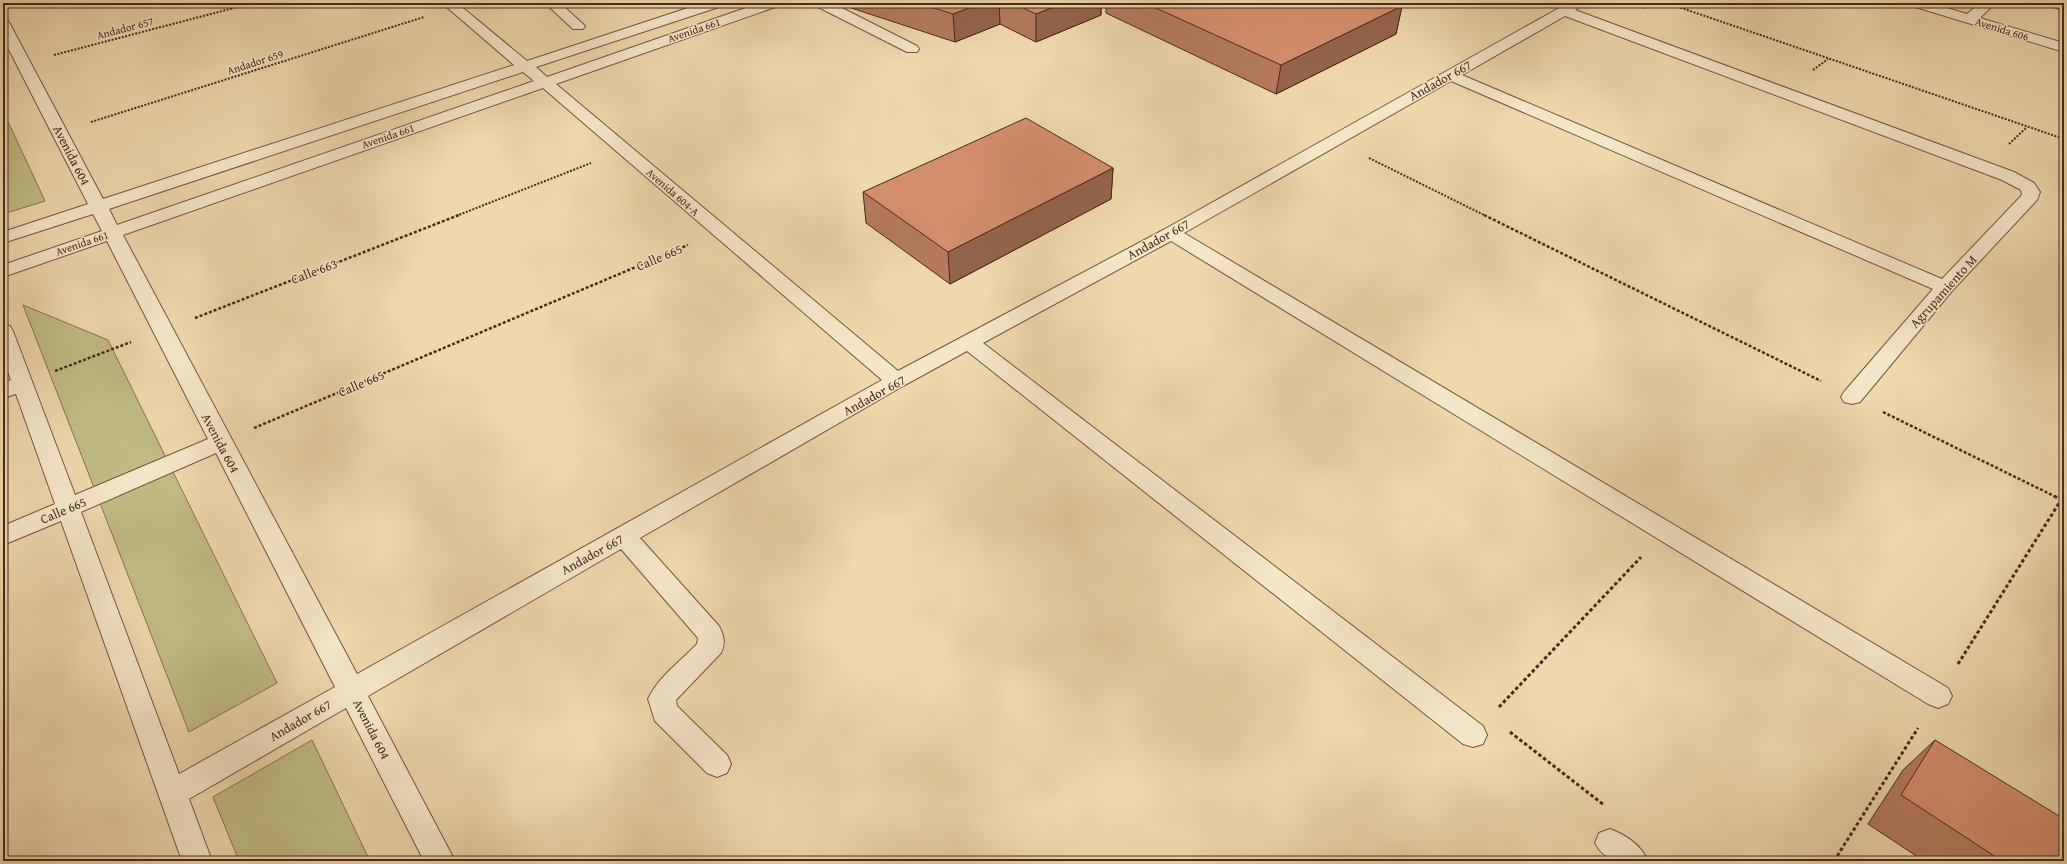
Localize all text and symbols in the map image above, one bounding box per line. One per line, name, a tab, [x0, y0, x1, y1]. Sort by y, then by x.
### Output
street label: Andador 657	[95, 13, 155, 43]
street label: Avenida 661	[665, 13, 723, 47]
street label: Avenida 606	[1973, 13, 2031, 45]
street label: Andador 659	[225, 45, 285, 79]
street label: Andador 667	[1406, 55, 1475, 105]
street label: Avenida 661	[359, 119, 417, 153]
street label: Avenida 604	[48, 122, 95, 189]
street label: Avenida 604-A	[643, 164, 703, 220]
street label: Andador 667	[1124, 214, 1193, 264]
street label: Avenida 661	[53, 226, 111, 260]
street label: Calle 665	[633, 239, 685, 276]
street label: Agrupamiento M	[1905, 250, 1982, 332]
street label: Calle 663	[288, 254, 340, 289]
street label: Calle 665	[335, 365, 387, 402]
street label: Andador 667	[840, 370, 909, 420]
street label: Avenida 604	[197, 410, 244, 476]
street label: Calle 665	[37, 492, 89, 529]
street label: Andador 667	[558, 529, 627, 579]
street label: Andador 667	[266, 695, 335, 746]
street label: Avenida 604	[348, 696, 395, 763]

